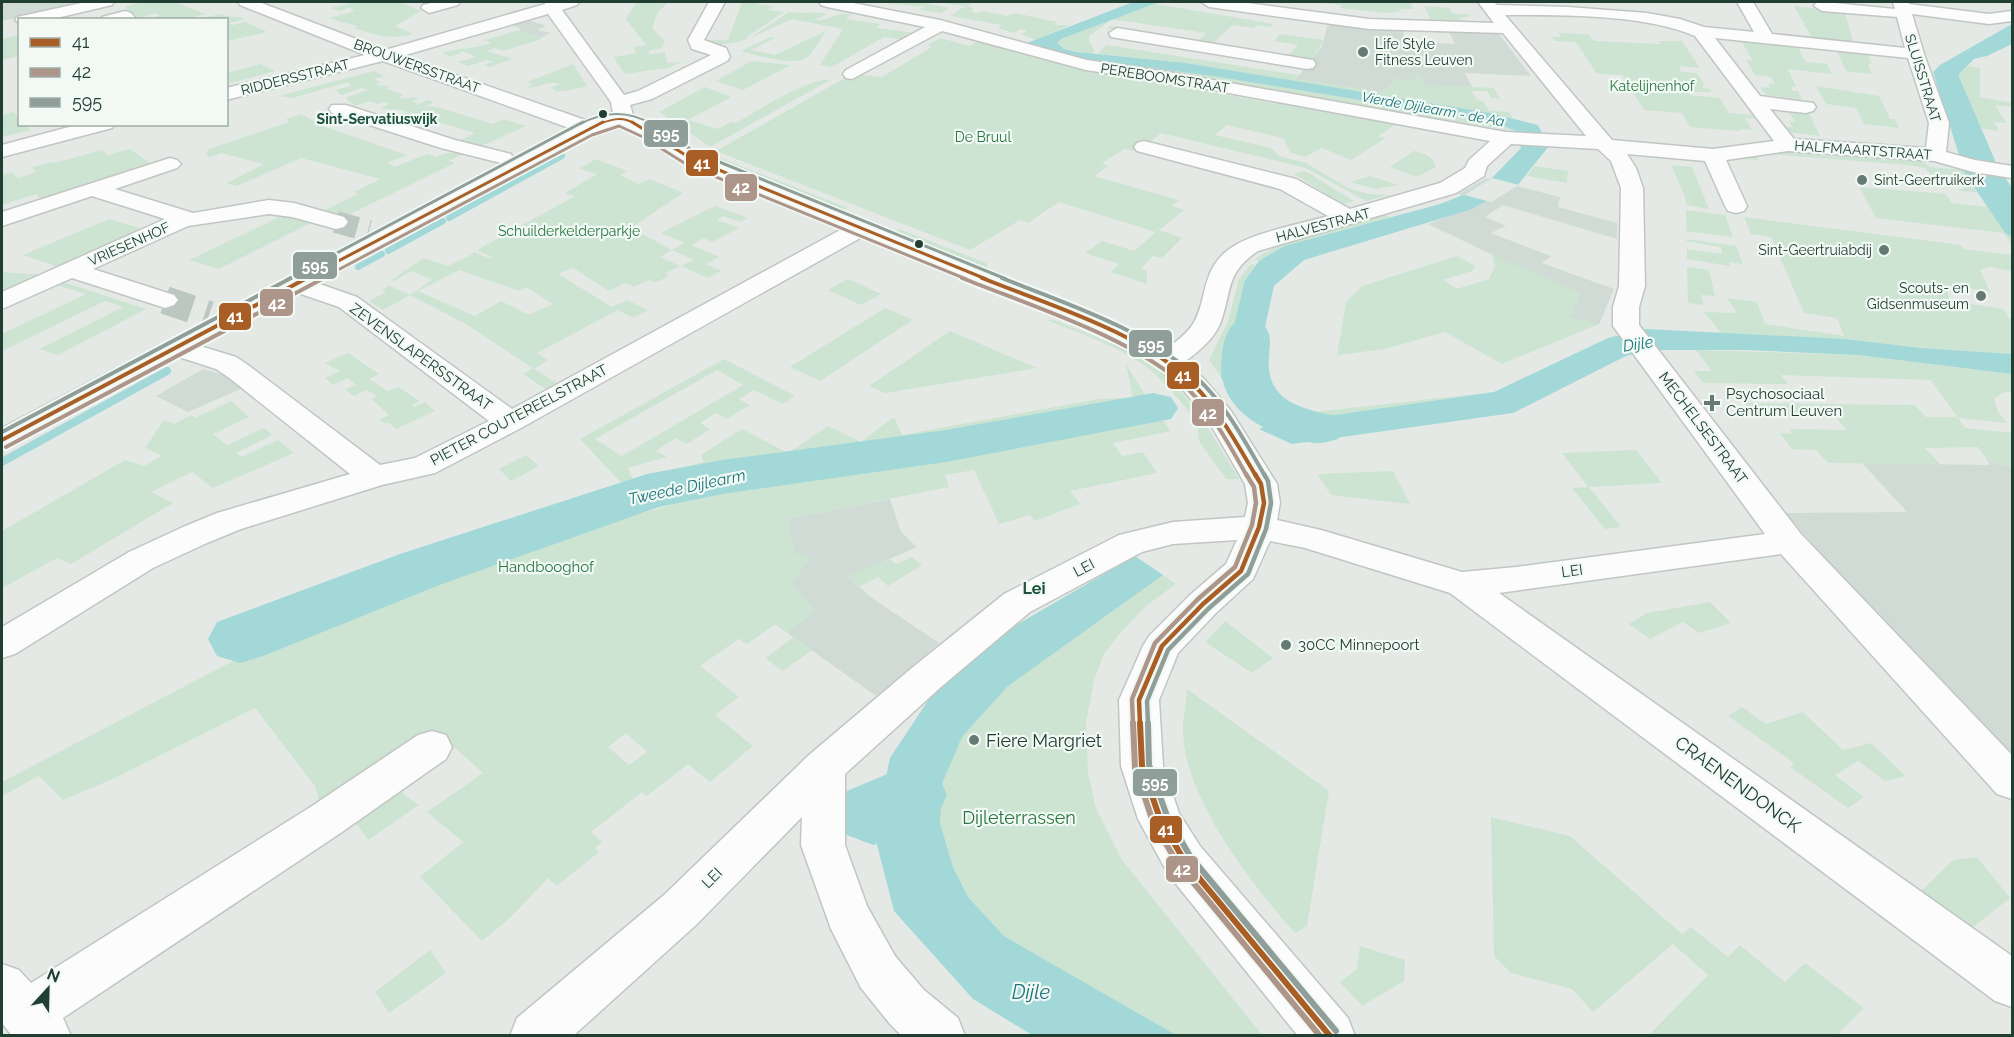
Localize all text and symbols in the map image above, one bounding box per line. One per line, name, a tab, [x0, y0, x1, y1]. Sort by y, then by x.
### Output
legend	[18, 18, 228, 126]
text: 41	[72, 31, 90, 52]
street label: SLUISSTRAAT	[1902, 32, 1944, 124]
street label: BROUWERSSTRAAT	[352, 36, 483, 96]
place label: Life Style Fitness Leuven	[1375, 36, 1473, 68]
marker: Life Style Fitness Leuven	[1356, 45, 1370, 59]
street label: RIDDERSSTRAAT	[239, 56, 351, 98]
street label: PEREBOOMSTRAAT	[1099, 60, 1231, 96]
text: 42	[72, 61, 91, 82]
park label: Katelijnenhof	[1610, 78, 1696, 94]
water label: Vierde Dijlearm - de Aa	[1360, 89, 1506, 129]
text: 595	[72, 91, 102, 112]
unlabelled marker	[597, 108, 609, 120]
district label: Sint-Servatiuswijk	[317, 111, 438, 127]
line badge: 595	[643, 119, 689, 148]
text: 595	[652, 124, 680, 143]
park label: De Bruul	[955, 129, 1011, 145]
street label: HALFMAARTSTRAAT	[1794, 137, 1933, 163]
line badge: 41	[685, 149, 719, 177]
text: 41	[693, 154, 711, 173]
place label: Sint-Geertruikerk	[1874, 172, 1985, 188]
line badge: 42	[724, 173, 758, 202]
marker: Sint-Geertruikerk	[1855, 173, 1869, 187]
text: 42	[732, 178, 750, 197]
street label: HALVESTRAAT	[1274, 205, 1372, 245]
street label: VRIESENHOF	[86, 219, 172, 269]
park label: Schuilderkelderparkje	[498, 223, 640, 239]
unlabelled marker	[913, 238, 925, 250]
place label: Sint-Geertruiabdij	[1758, 242, 1872, 258]
marker: Sint-Geertruiabdij	[1877, 243, 1891, 257]
line badge: 595	[292, 251, 338, 280]
text: 595	[301, 256, 329, 275]
place label: Scouts- en Gidsenmuseum	[1867, 280, 1969, 312]
line badge: 42	[259, 288, 294, 317]
marker: Scouts- en Gidsenmuseum	[1974, 289, 1988, 303]
text: 42	[268, 294, 286, 313]
street label: ZEVENSLAPERSSTRAAT	[346, 299, 496, 415]
line badge: 41	[218, 302, 252, 331]
text: 41	[226, 307, 244, 326]
line badge: 595	[1128, 329, 1173, 358]
water label: Dijle	[1621, 332, 1655, 356]
text: 595	[1137, 335, 1165, 354]
street label: PIETER COUTEREELSTRAAT	[427, 360, 611, 470]
line badge: 41	[1166, 361, 1200, 390]
text: 41	[1174, 366, 1192, 385]
street label: MECHELSESTRAAT	[1655, 368, 1751, 488]
place label: Psychosociaal Centrum Leuven	[1726, 385, 1842, 420]
marker: Psychosociaal Centrum Leuven	[1703, 394, 1721, 412]
line badge: 42	[1191, 398, 1225, 427]
text: 42	[1199, 404, 1217, 423]
water label: Tweede Dijlearm	[627, 465, 747, 509]
street label: LEI	[1070, 555, 1098, 581]
park label: Handbooghof	[498, 558, 595, 576]
street label: LEI	[1560, 561, 1584, 581]
district label: Lei	[1023, 579, 1045, 598]
place label: 30CC Minnepoort	[1298, 636, 1420, 654]
marker: 30CC Minnepoort	[1279, 638, 1293, 652]
place label: Fiere Margriet	[986, 730, 1102, 751]
street label: CRAENENDONCK	[1671, 731, 1805, 837]
marker: Fiere Margriet	[967, 733, 981, 747]
line badge: 595	[1132, 768, 1178, 797]
text: 595	[1141, 773, 1169, 792]
park label: Dijleterrassen	[962, 807, 1076, 828]
line badge: 41	[1149, 815, 1183, 844]
text: 41	[1157, 820, 1175, 839]
line badge: 42	[1165, 855, 1199, 883]
text: 42	[1173, 860, 1191, 879]
street label: LEI	[698, 864, 726, 892]
north arrow	[18, 959, 78, 1019]
text: N	[44, 964, 63, 987]
water label: Dijle	[1012, 980, 1050, 1004]

